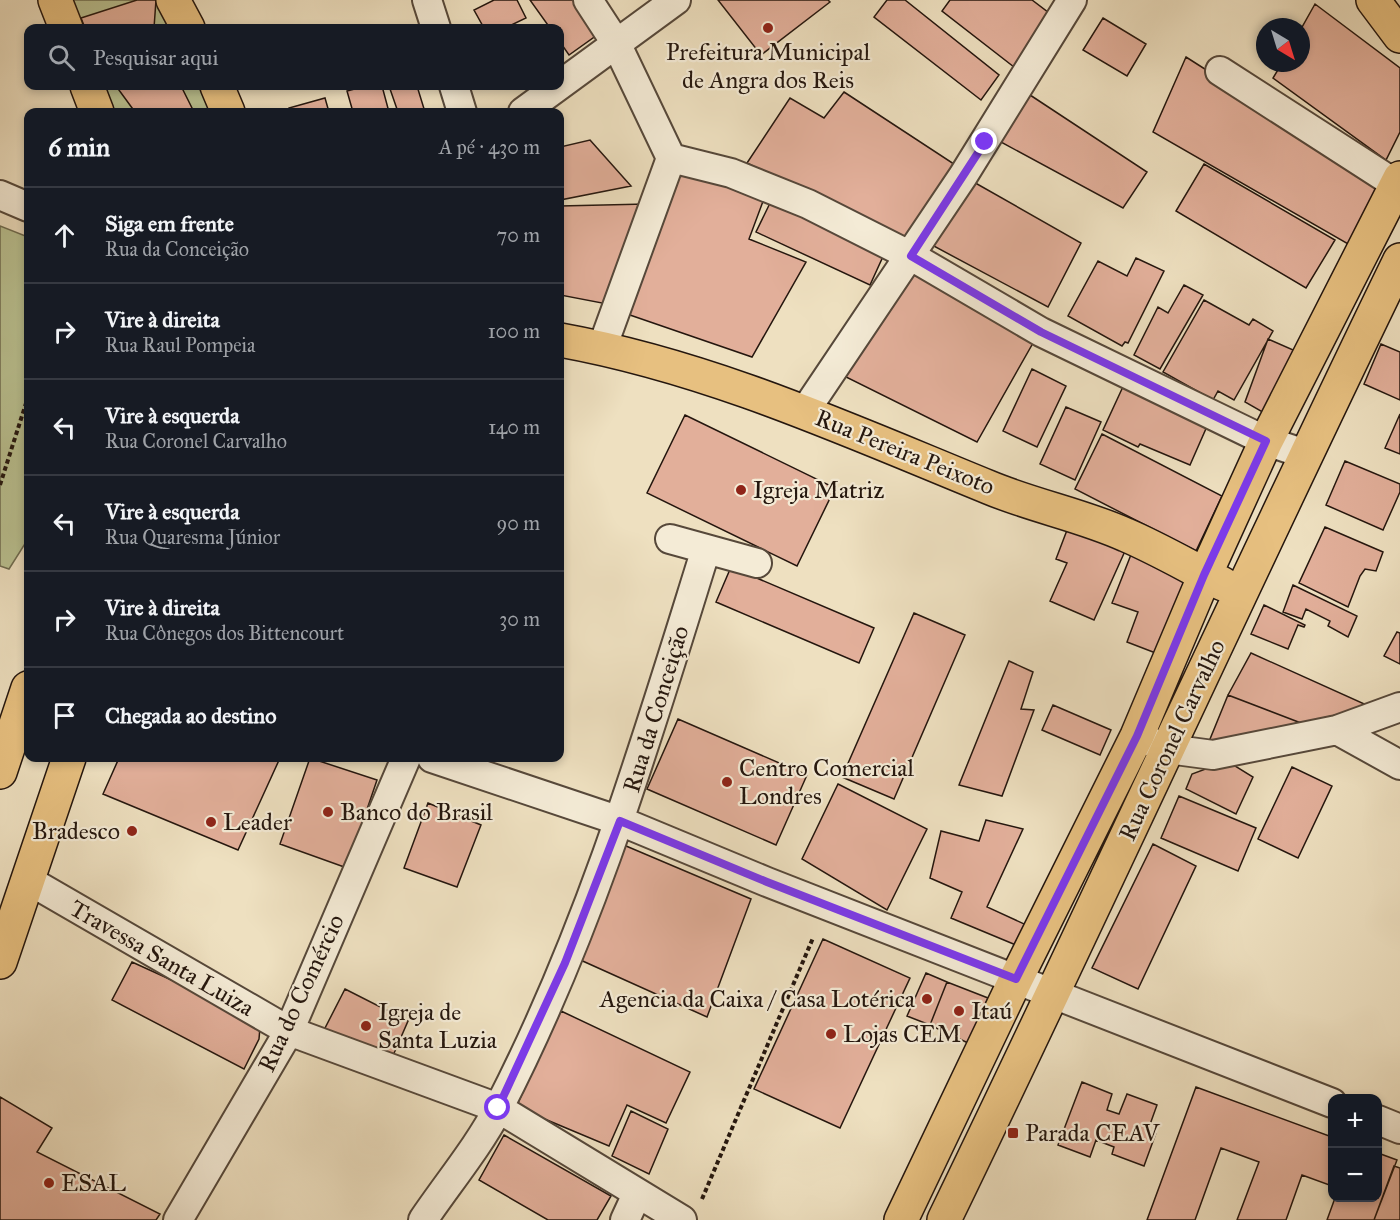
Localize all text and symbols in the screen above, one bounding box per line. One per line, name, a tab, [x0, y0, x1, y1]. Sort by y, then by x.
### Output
north arrow	[1256, 18, 1310, 72]
marker: Prefeitura Municipal de Angra dos Reis	[761, 21, 775, 35]
search box	[24, 24, 564, 90]
place label: Prefeitura Municipal de Angra dos Reis	[666, 37, 871, 95]
icon: search	[45, 41, 78, 74]
text: Pesquisar aqui	[93, 44, 218, 71]
route end	[971, 128, 997, 154]
text: 6 min	[48, 131, 110, 163]
text: A pé · 430 m	[439, 135, 540, 159]
text: Siga em frente	[105, 210, 234, 237]
icon: ahead	[48, 219, 81, 252]
text: 70 m	[497, 223, 540, 247]
text: Rua da Conceição	[105, 237, 249, 261]
text: Vire à direita	[105, 306, 220, 333]
icon: right	[48, 315, 81, 348]
text: 100 m	[488, 319, 540, 343]
text: Rua Raul Pompeia	[105, 333, 255, 357]
text: Vire à esquerda	[105, 402, 239, 429]
street label: Rua Pereira Peixoto	[811, 402, 999, 502]
icon: left	[48, 411, 81, 444]
text: 140 m	[488, 415, 540, 439]
text: Rua Coronel Carvalho	[105, 429, 287, 453]
place label: Igreja Matriz	[753, 475, 884, 505]
marker: Igreja Matriz	[734, 483, 748, 497]
text: Vire à esquerda	[105, 498, 239, 525]
icon: left	[48, 507, 81, 540]
text: 90 m	[497, 511, 540, 535]
text: Rua Quaresma Júnior	[105, 525, 280, 549]
text: Vire à direita	[105, 594, 220, 621]
icon: right	[48, 603, 81, 636]
text: 30 m	[499, 607, 540, 631]
text: Rua Cônegos dos Bittencourt	[105, 621, 344, 645]
street label: Rua da Conceição	[616, 622, 696, 796]
street label: Rua Coronel Carvalho	[1112, 635, 1232, 845]
icon: arrive	[48, 699, 81, 732]
text: Chegada ao destino	[105, 702, 276, 729]
place label: Centro Comercial Londres	[739, 753, 914, 811]
marker: Centro Comercial Londres	[720, 775, 734, 789]
place label: Banco do Brasil	[340, 797, 493, 827]
marker: Banco do Brasil	[321, 805, 335, 819]
place label: Leader	[223, 807, 292, 837]
marker: Leader	[204, 815, 218, 829]
place label: Bradesco	[32, 816, 120, 846]
marker: Bradesco	[125, 824, 139, 838]
street label: Travessa Santa Luiza	[65, 893, 260, 1023]
street label: Rua do Comércio	[251, 909, 351, 1077]
place label: Agencia da Caixa / Casa Lotérica	[599, 984, 916, 1014]
marker: Agencia da Caixa / Casa Lotérica	[920, 992, 934, 1006]
place label: Itaú	[971, 996, 1012, 1026]
place label: Igreja de Santa Luzia	[378, 997, 498, 1055]
marker: Itaú	[952, 1004, 966, 1018]
marker: Igreja de Santa Luzia	[359, 1019, 373, 1033]
place label: Lojas CEM	[843, 1019, 961, 1049]
marker: Lojas CEM	[824, 1027, 838, 1041]
route start	[484, 1094, 510, 1120]
map controls	[1328, 1094, 1382, 1202]
button: +	[1328, 1094, 1382, 1148]
place label: Parada CEAV	[1025, 1118, 1161, 1148]
marker: Parada CEAV	[1006, 1126, 1020, 1140]
button: −	[1328, 1148, 1382, 1202]
place label: ESAL	[61, 1168, 126, 1198]
marker: ESAL	[42, 1176, 56, 1190]

